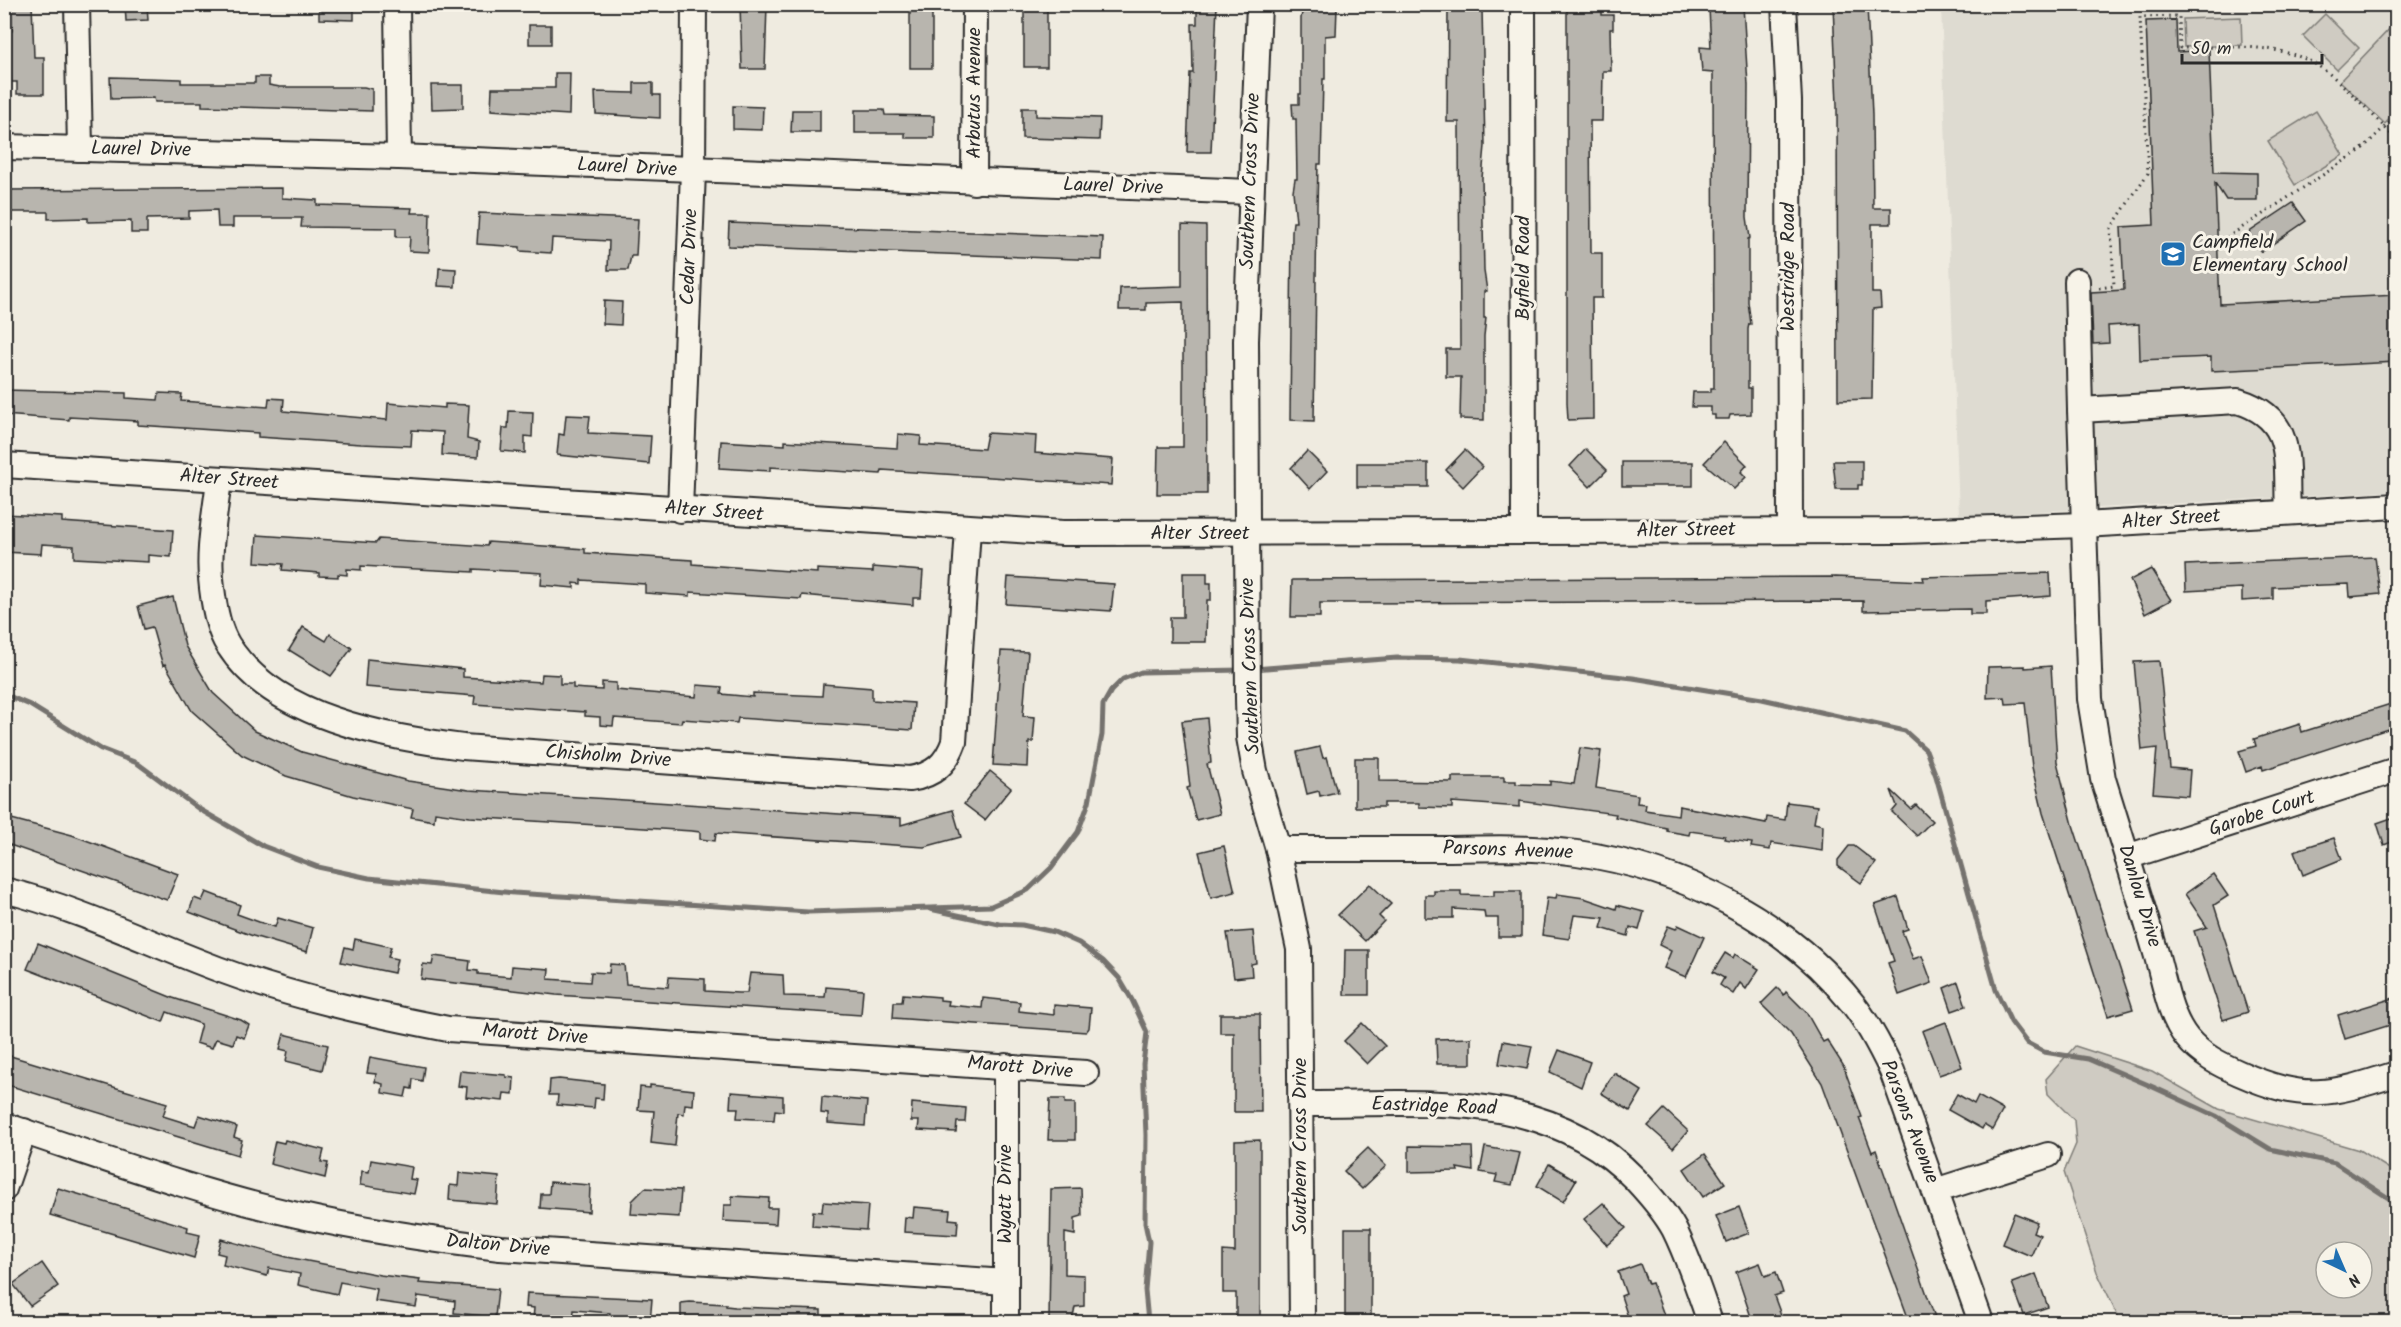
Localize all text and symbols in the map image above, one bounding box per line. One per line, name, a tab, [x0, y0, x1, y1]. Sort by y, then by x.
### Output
street label: Arbutus Avenue	[959, 27, 991, 159]
scale bar	[2182, 27, 2322, 65]
text: 50 m	[2191, 35, 2231, 64]
street label: Southern Cross Drive	[1232, 92, 1270, 270]
street label: Laurel Drive	[91, 133, 191, 167]
street label: Laurel Drive	[576, 149, 678, 187]
street label: Laurel Drive	[1062, 169, 1164, 205]
street label: Westridge Road	[1773, 202, 1805, 331]
street label: Cedar Drive	[672, 208, 708, 306]
street label: Byfield Road	[1508, 215, 1540, 320]
place label: Campfield Elementary School	[2192, 227, 2348, 282]
school or university icon: Campfield Elementary School	[2158, 239, 2188, 269]
street label: Alter Street	[178, 461, 280, 499]
street label: Alter Street	[663, 493, 765, 531]
street label: Alter Street	[2120, 501, 2222, 539]
street label: Alter Street	[1636, 514, 1736, 548]
street label: Alter Street	[1150, 518, 1250, 550]
street label: Southern Cross Drive	[1232, 577, 1270, 755]
street label: Chisholm Drive	[544, 737, 672, 777]
street label: Garobe Court	[2205, 782, 2319, 846]
street label: Parsons Avenue	[1442, 833, 1574, 869]
street label: Danlou Drive	[2108, 841, 2170, 951]
street label: Marott Drive	[481, 1015, 589, 1055]
street label: Marott Drive	[966, 1047, 1074, 1089]
street label: Parsons Avenue	[1871, 1055, 1947, 1189]
street label: Southern Cross Drive	[1285, 1058, 1317, 1234]
street label: Eastridge Road	[1371, 1089, 1498, 1125]
street label: Wyatt Drive	[990, 1144, 1022, 1244]
street label: Dalton Drive	[445, 1226, 551, 1266]
north arrow	[2314, 1240, 2374, 1300]
text: N	[2341, 1267, 2366, 1292]

